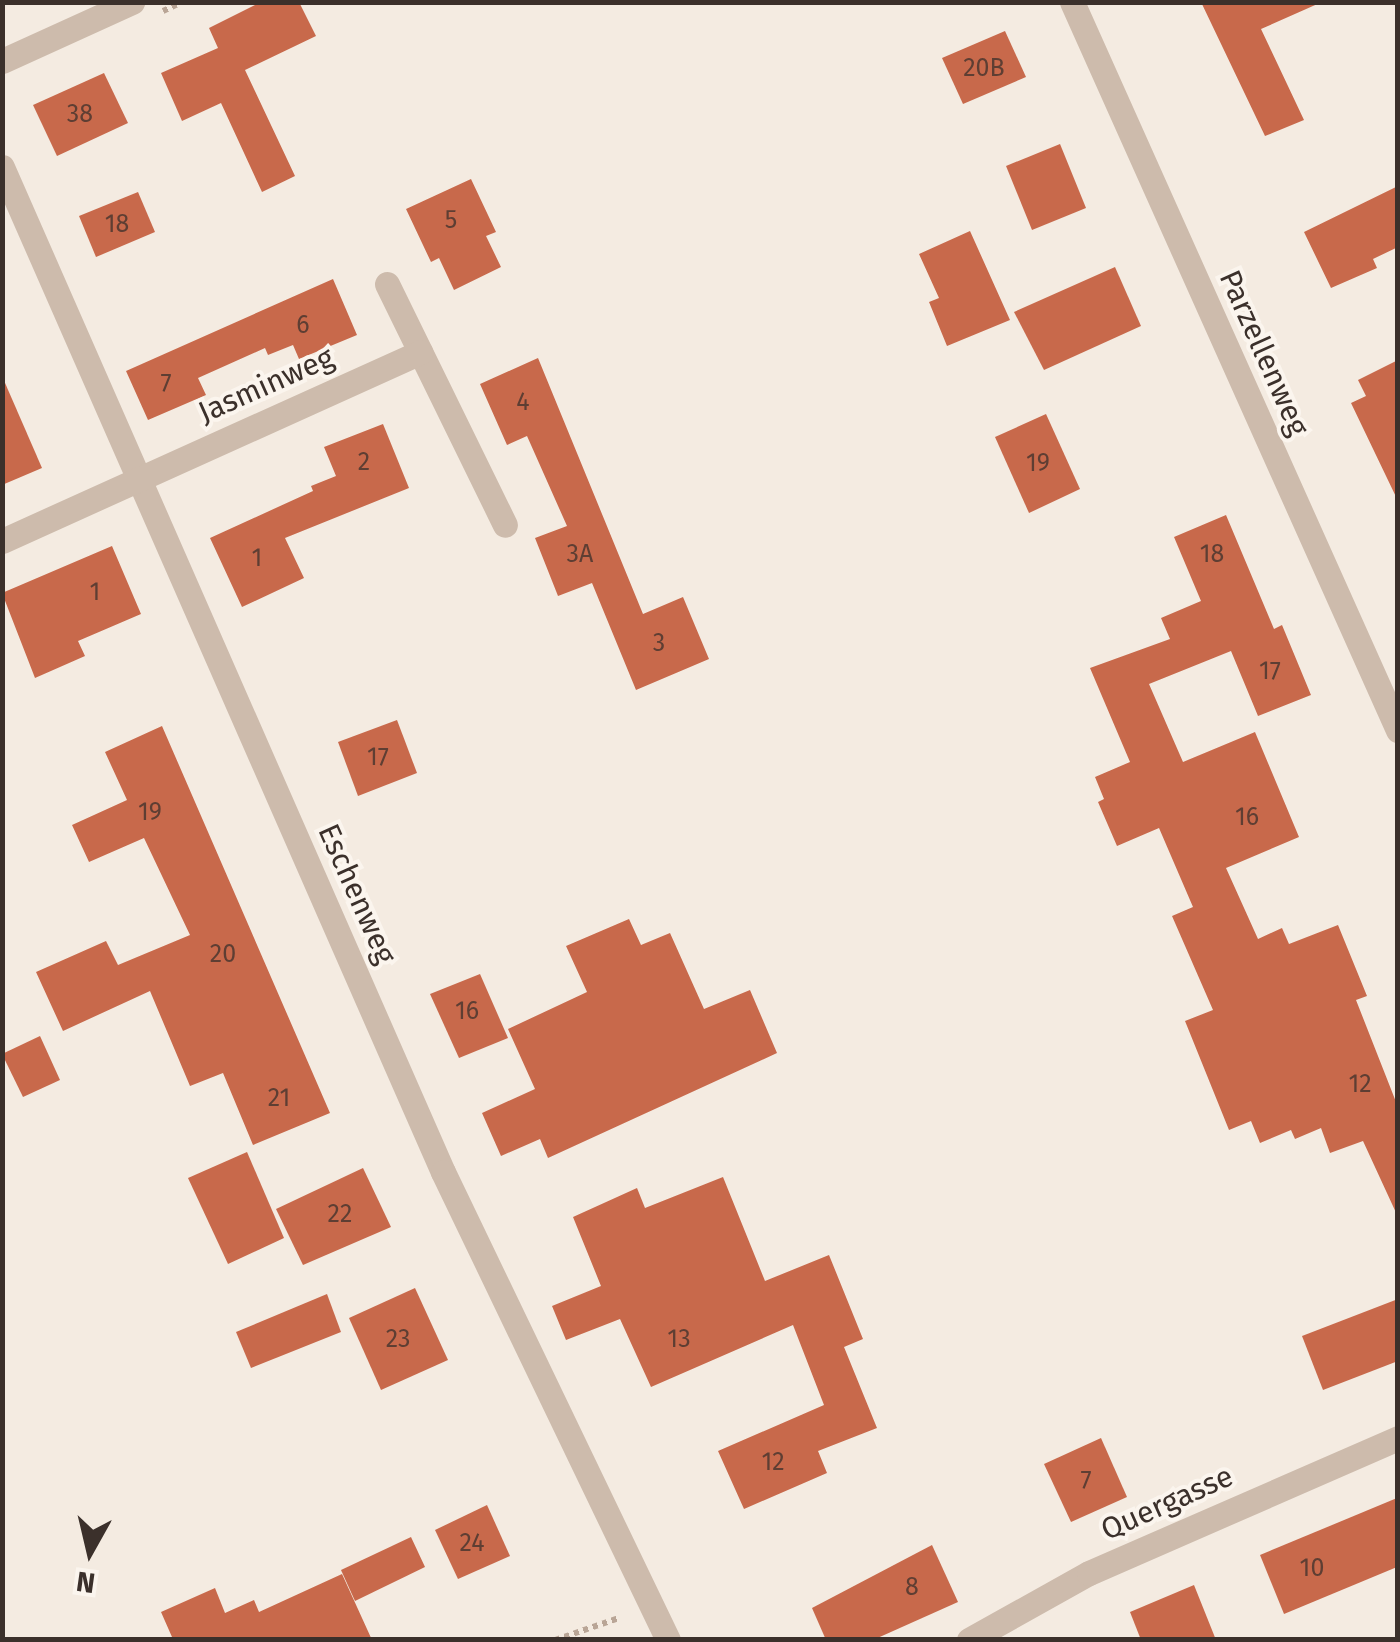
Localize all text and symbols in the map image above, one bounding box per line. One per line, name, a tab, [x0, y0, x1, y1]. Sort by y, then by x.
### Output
house number: 20B	[963, 53, 1005, 83]
house number: 38	[67, 99, 93, 129]
house number: 5	[445, 205, 457, 235]
house number: 18	[105, 209, 129, 239]
street label: Parzellenweg	[1211, 265, 1317, 441]
house number: 6	[296, 310, 310, 340]
street label: Jasminweg	[193, 339, 339, 431]
house number: 7	[160, 368, 172, 398]
house number: 4	[516, 387, 530, 417]
house number: 2	[358, 447, 370, 477]
house number: 19	[1026, 448, 1050, 478]
house number: 3A	[567, 539, 593, 569]
house number: 18	[1200, 539, 1224, 569]
house number: 1	[252, 543, 262, 573]
house number: 1	[90, 577, 100, 607]
house number: 3	[653, 628, 665, 658]
house number: 17	[1259, 656, 1281, 686]
house number: 17	[367, 742, 389, 772]
house number: 19	[138, 797, 162, 827]
house number: 16	[1235, 802, 1259, 832]
street label: Eschenweg	[310, 819, 404, 969]
house number: 20	[210, 939, 236, 969]
house number: 16	[455, 996, 479, 1026]
house number: 12	[1348, 1069, 1372, 1099]
house number: 21	[268, 1083, 290, 1113]
house number: 22	[328, 1199, 352, 1229]
house number: 23	[386, 1324, 410, 1354]
house number: 13	[667, 1324, 691, 1354]
house number: 12	[761, 1447, 785, 1477]
street label: Quergasse	[1095, 1458, 1239, 1548]
house number: 7	[1080, 1465, 1092, 1495]
north arrow	[40, 1502, 140, 1602]
house number: 24	[460, 1528, 484, 1558]
house number: 10	[1300, 1553, 1324, 1583]
text: N	[74, 1565, 97, 1600]
house number: 8	[905, 1572, 919, 1602]

